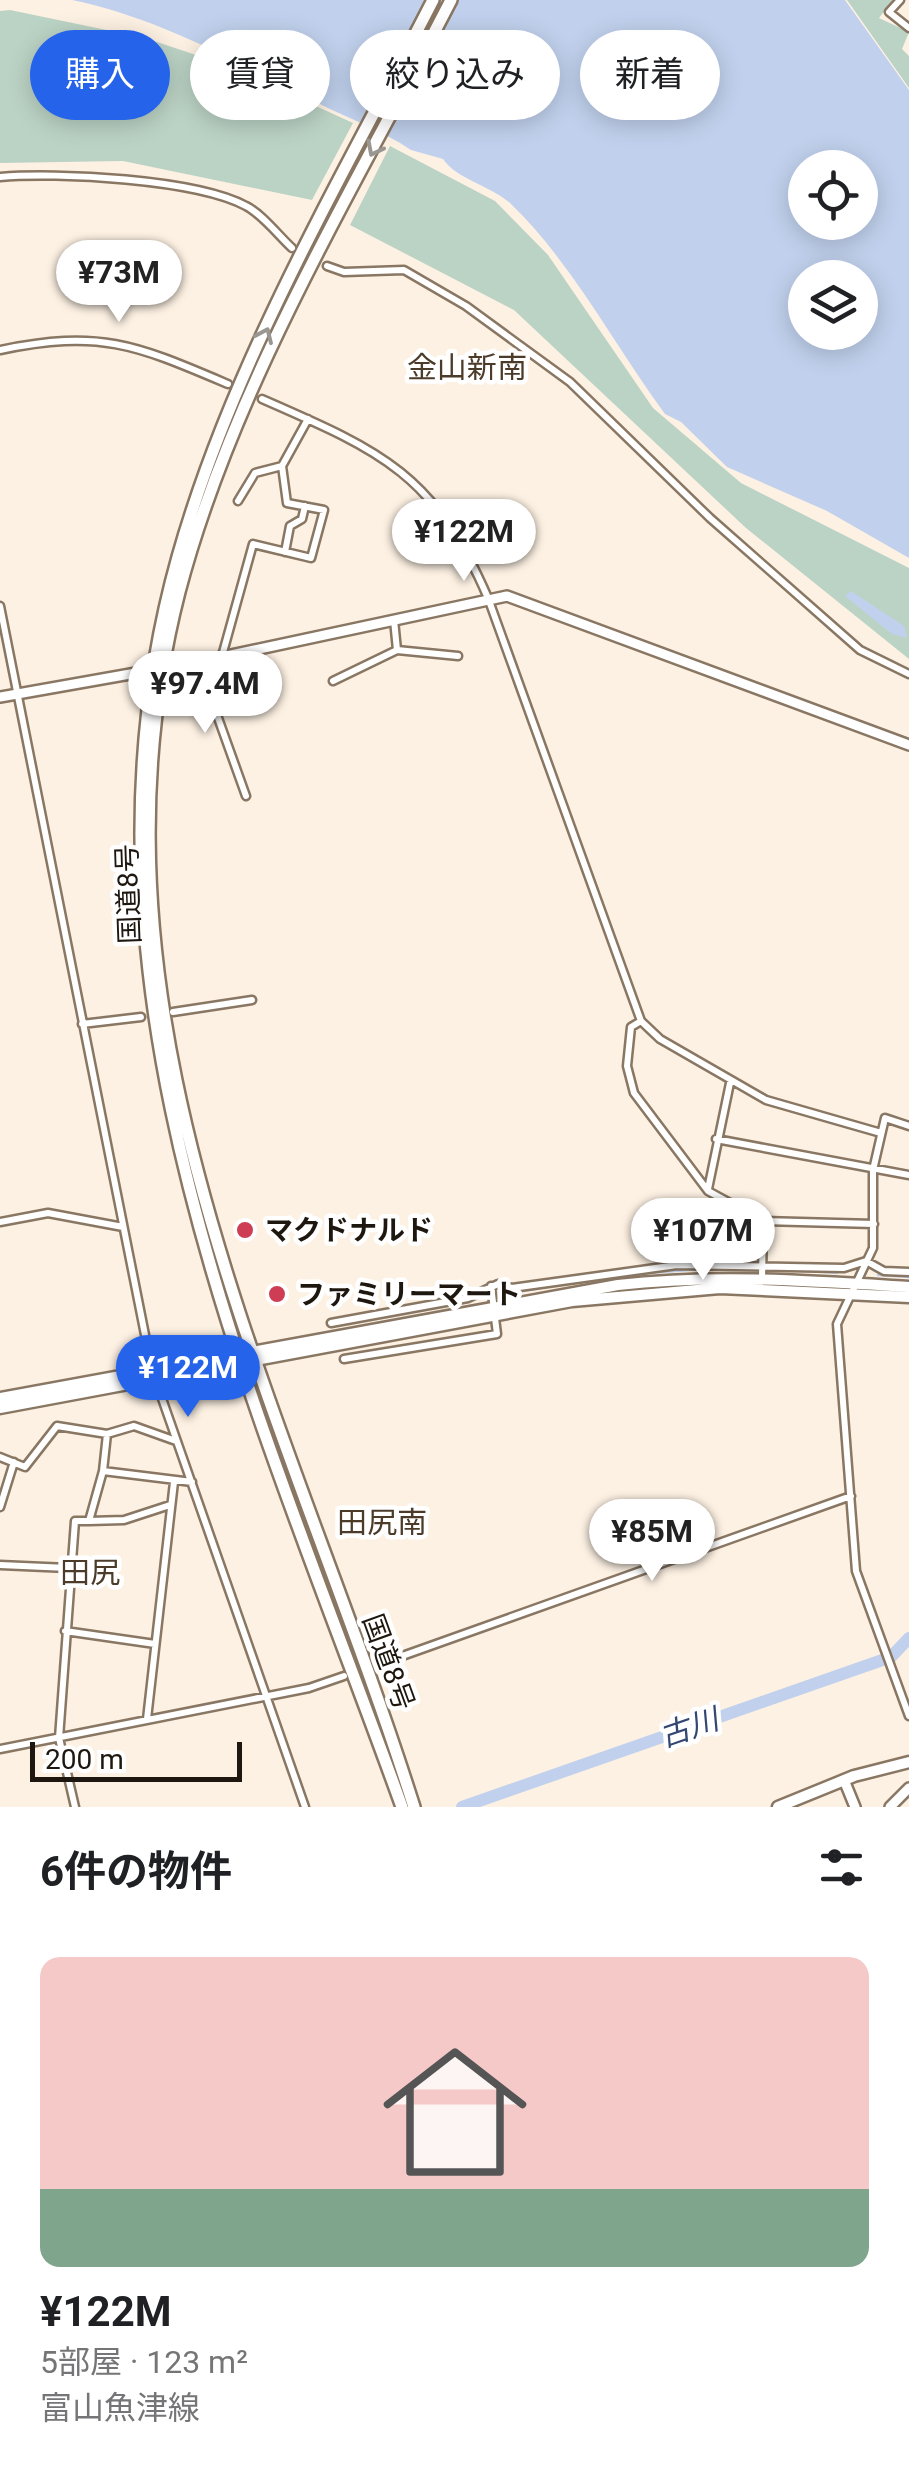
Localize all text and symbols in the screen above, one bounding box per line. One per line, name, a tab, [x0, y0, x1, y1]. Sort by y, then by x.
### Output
chip: 購入	[30, 30, 170, 120]
chip: 賃貸	[190, 30, 330, 120]
chip: 絞り込み	[350, 30, 560, 120]
chip: 新着	[580, 30, 720, 120]
one-way arrow	[366, 139, 386, 157]
map controls	[788, 150, 878, 350]
button: locate	[788, 150, 878, 240]
pin: ¥73M	[60, 240, 178, 325]
text: ¥73M	[78, 253, 160, 291]
button: layers	[788, 260, 878, 350]
one-way arrow	[252, 327, 272, 345]
district label: 金山新南	[407, 350, 527, 385]
pin: ¥122M	[394, 499, 534, 584]
text: ¥122M	[414, 512, 514, 550]
pin: ¥97.4M	[124, 651, 286, 736]
text: ¥97.4M	[150, 664, 260, 702]
street label: 国道8号	[110, 844, 147, 944]
pin: ¥107M	[633, 1198, 773, 1283]
text: ¥107M	[653, 1211, 753, 1249]
place label: マクドナルド	[265, 1214, 433, 1247]
marker: マクドナルド	[234, 1219, 256, 1241]
place label: ファミリーマート	[297, 1278, 521, 1311]
marker: ファミリーマート	[266, 1283, 288, 1305]
pin: ¥122M	[118, 1335, 258, 1420]
text: ¥122M	[138, 1348, 238, 1386]
pin: ¥85M	[593, 1499, 711, 1584]
district label: 田尻南	[337, 1505, 427, 1540]
text: ¥85M	[611, 1512, 693, 1550]
district label: 田尻	[60, 1555, 120, 1590]
street label: 国道8号	[356, 1610, 421, 1715]
water label: 古川	[655, 1700, 726, 1754]
scale bar	[30, 1737, 242, 1782]
text: 200 m	[45, 1743, 124, 1776]
icon: filters	[814, 1840, 869, 1895]
text: 6件の物件	[40, 1847, 232, 1896]
icon: home	[365, 2022, 545, 2202]
text: ¥122M	[40, 2287, 172, 2336]
text: 5部屋 · 123 m²	[40, 2343, 248, 2381]
text: 富山魚津線	[40, 2389, 200, 2427]

